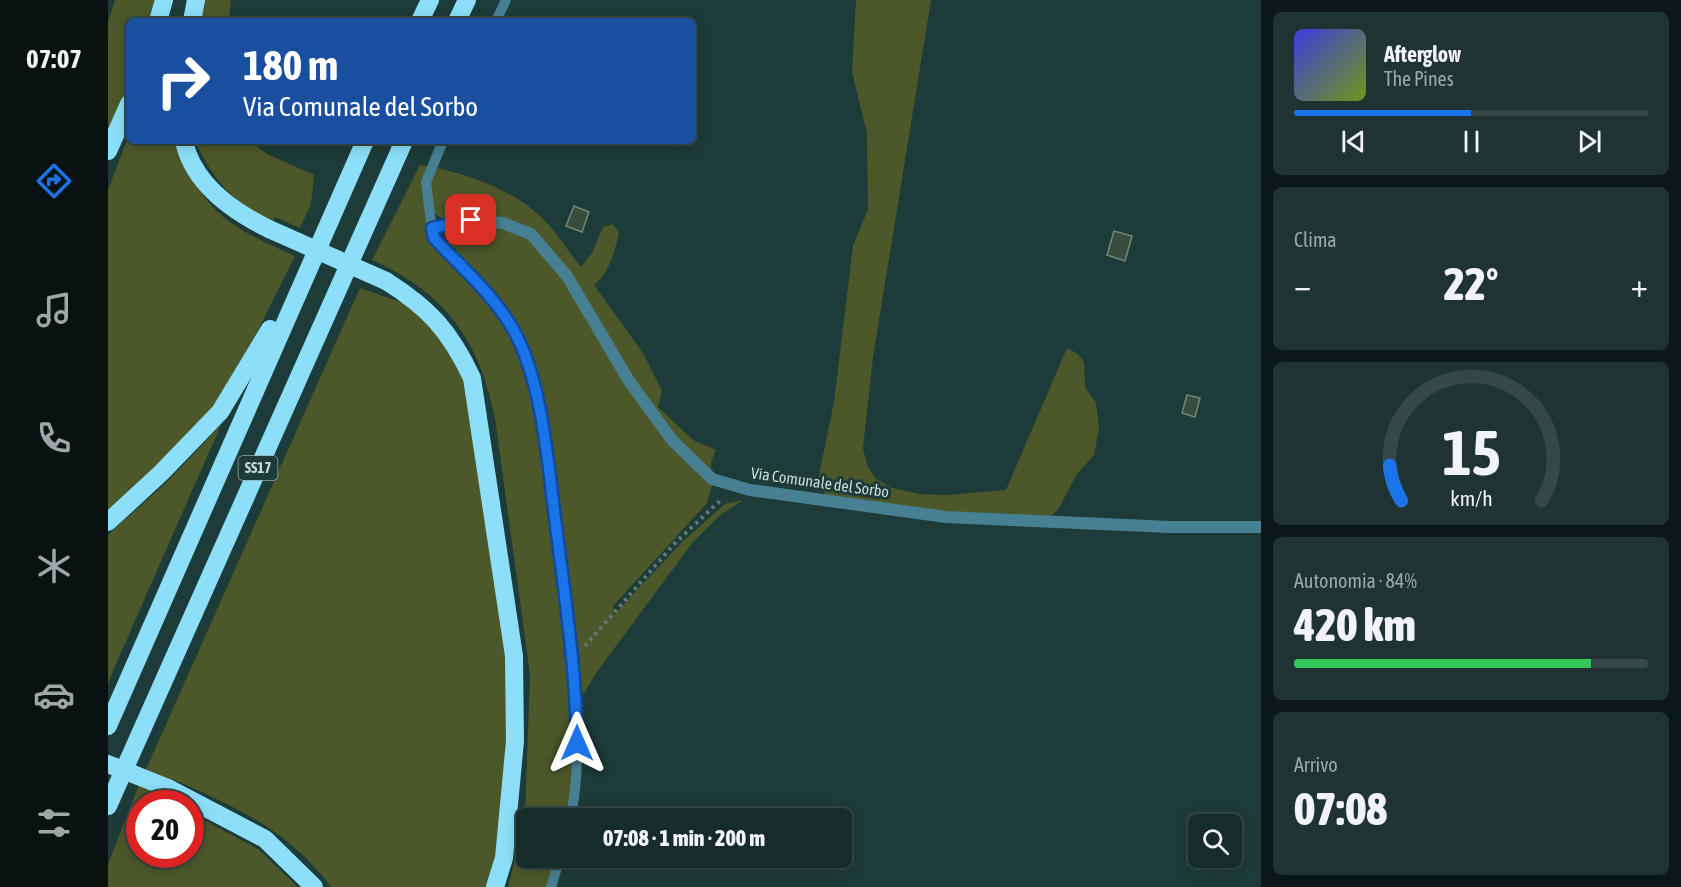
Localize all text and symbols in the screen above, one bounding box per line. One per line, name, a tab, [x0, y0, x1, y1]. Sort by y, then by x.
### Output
text: 180 m	[243, 41, 338, 89]
text: Afterglow	[1384, 41, 1461, 67]
icon: right	[144, 42, 222, 120]
text: 07:07	[26, 43, 82, 74]
text: The Pines	[1384, 67, 1454, 90]
text: Via Comunale del Sorbo	[243, 91, 478, 122]
icon: previous	[1337, 125, 1370, 158]
icon: pause	[1455, 125, 1488, 158]
icon: next	[1573, 125, 1606, 158]
icon: directions	[33, 160, 75, 202]
pin	[445, 194, 496, 245]
icon: arrive	[454, 203, 487, 236]
text: Clima	[1294, 228, 1337, 251]
text: 22°	[1444, 258, 1498, 310]
text: −	[1294, 266, 1311, 304]
text: +	[1631, 266, 1648, 304]
icon: music	[33, 289, 75, 331]
icon: phone	[33, 417, 75, 459]
text: 15	[1442, 417, 1500, 488]
road number: SS17	[238, 456, 278, 480]
street label: Via Comunale del Sorbo	[750, 463, 890, 501]
text: km/h	[1450, 486, 1492, 511]
icon: climate	[33, 545, 75, 587]
text: Autonomia · 84%	[1294, 569, 1417, 592]
text: 420 km	[1294, 599, 1416, 651]
icon: car	[33, 674, 75, 716]
position arrow	[545, 711, 609, 775]
text: Arrivo	[1294, 753, 1338, 776]
text: 07:08	[1294, 783, 1388, 835]
speed limit sign: 20	[126, 790, 204, 868]
icon: filters	[33, 802, 75, 844]
map controls	[1188, 814, 1242, 868]
button: search	[1188, 814, 1242, 868]
text: 07:08 · 1 min · 200 m	[603, 825, 765, 851]

